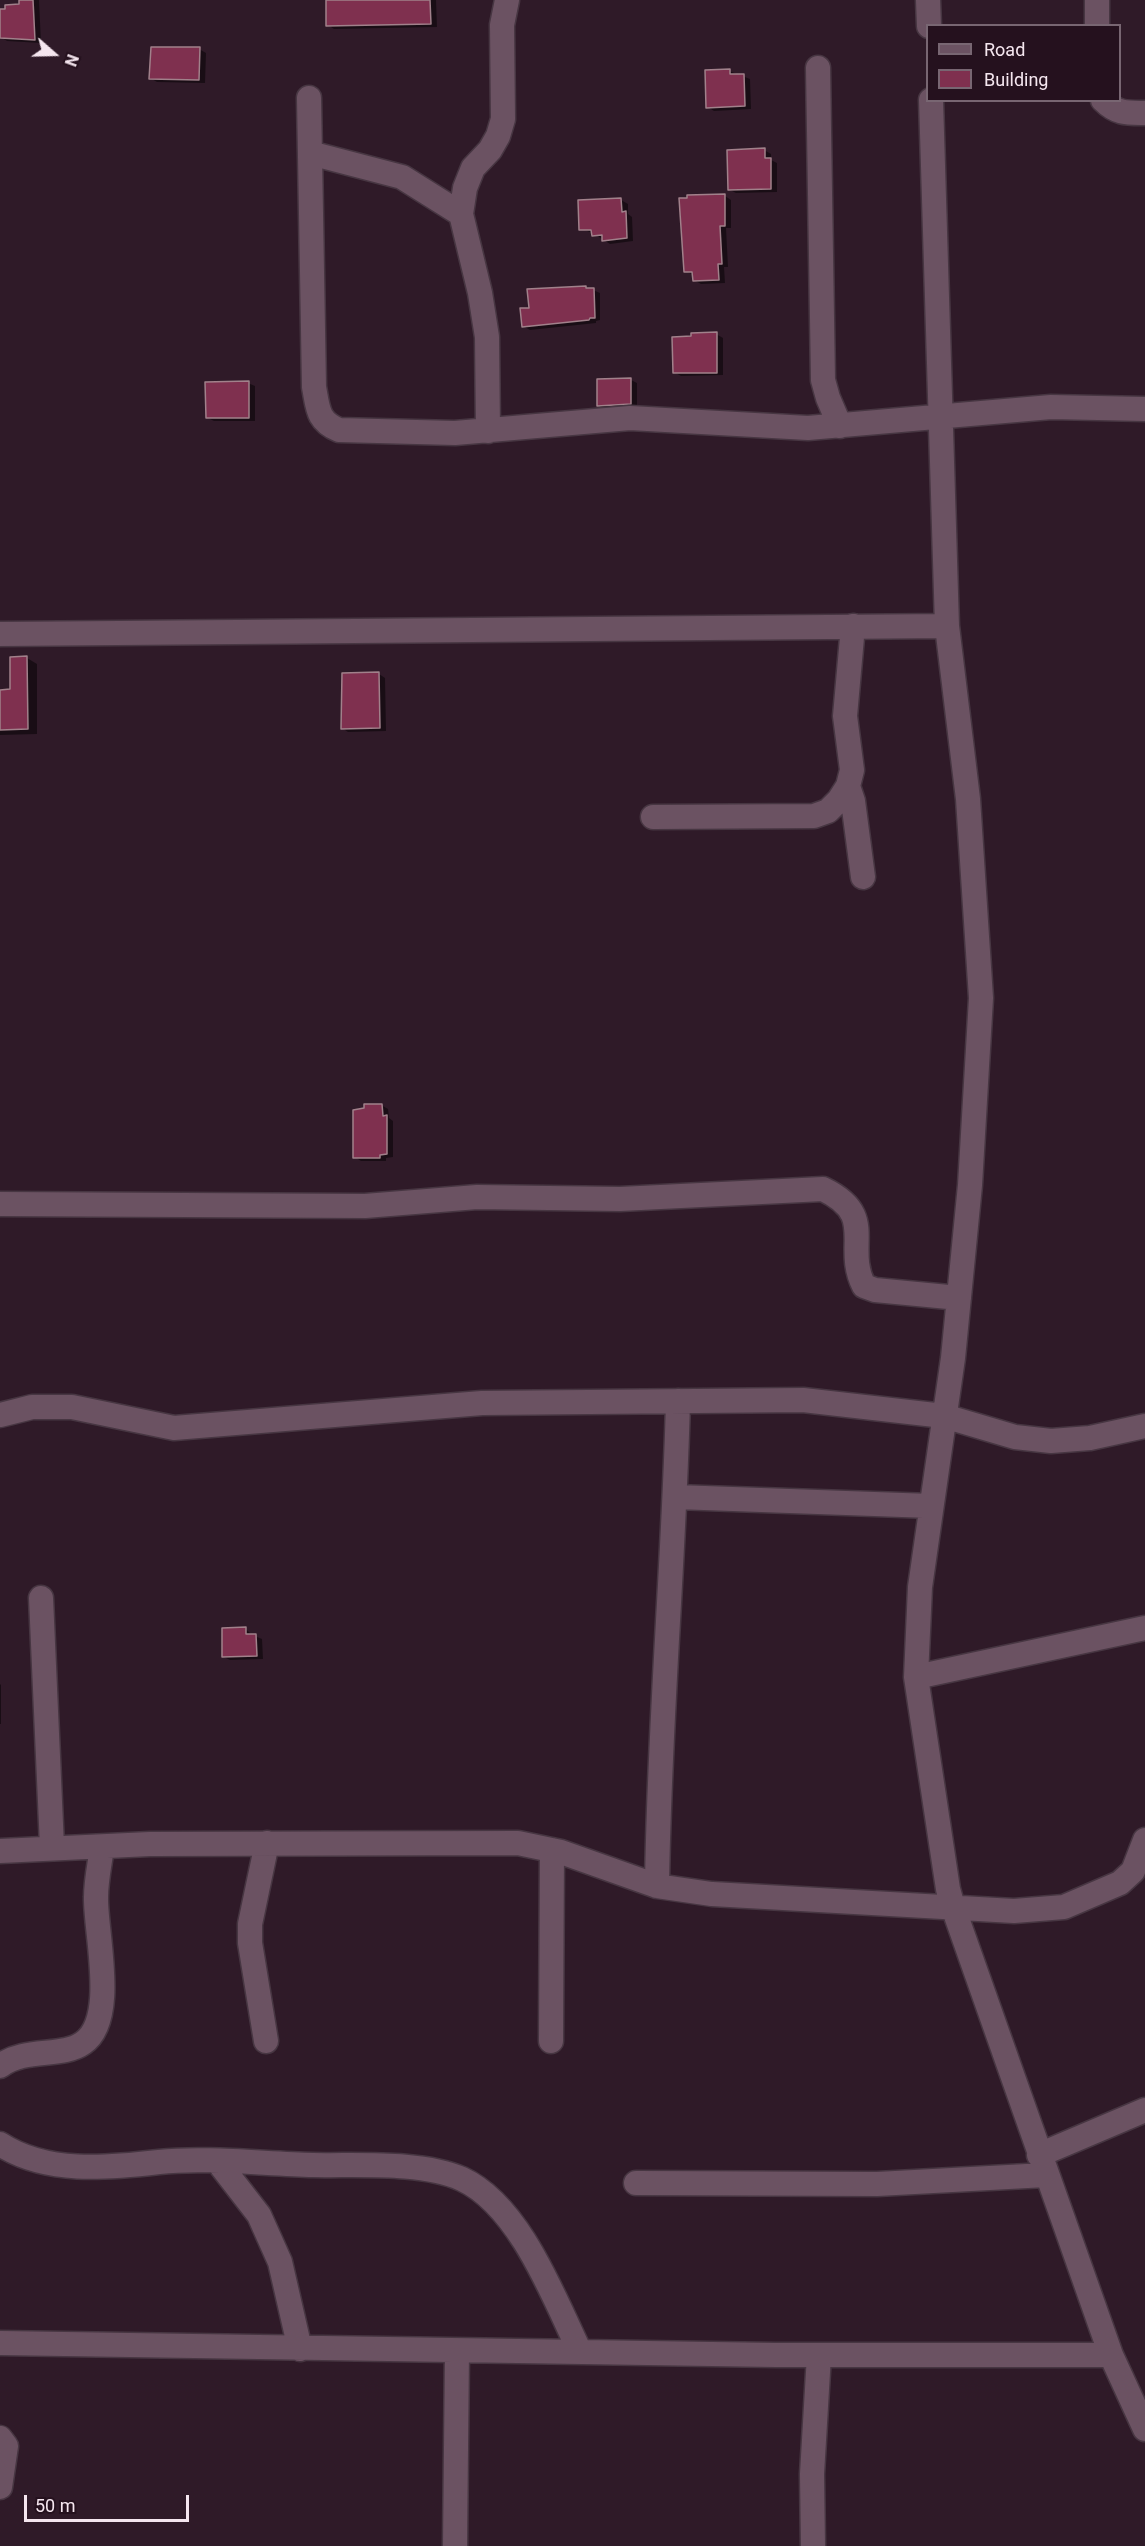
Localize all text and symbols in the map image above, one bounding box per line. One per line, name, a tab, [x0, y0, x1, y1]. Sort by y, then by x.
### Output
north arrow	[24, 24, 84, 84]
legend	[926, 24, 1121, 102]
text: Road	[984, 39, 1025, 60]
text: N	[61, 52, 82, 69]
text: Building	[984, 69, 1048, 90]
scale bar	[27, 2483, 192, 2521]
text: 50 m	[35, 2495, 75, 2516]

